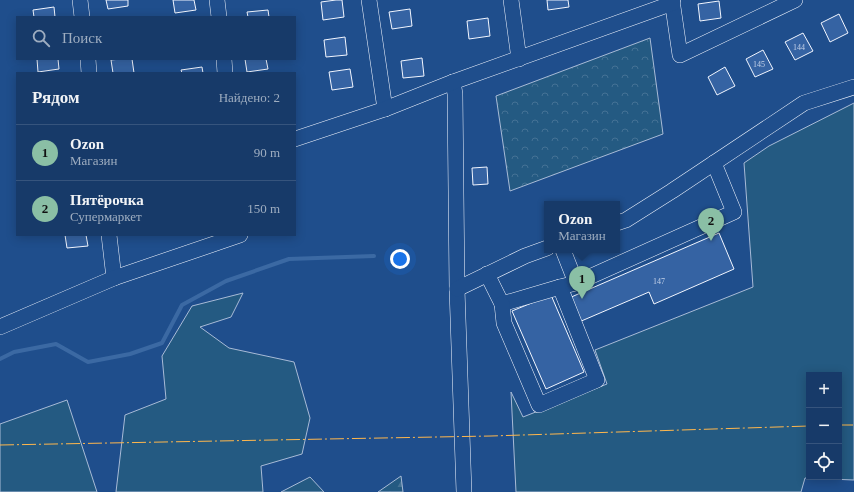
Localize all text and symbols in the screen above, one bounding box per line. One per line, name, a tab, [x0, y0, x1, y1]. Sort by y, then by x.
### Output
search box	[16, 16, 296, 60]
icon: search	[30, 27, 52, 49]
text: Поиск	[62, 30, 102, 46]
house number: 144	[793, 43, 805, 52]
house number: 145	[753, 60, 765, 69]
text: Рядом	[32, 88, 80, 107]
text: Найдено: 2	[219, 90, 280, 105]
text: Ozon	[70, 136, 104, 152]
text: 1	[42, 145, 48, 160]
text: 90 m	[254, 145, 280, 160]
text: Магазин	[70, 153, 117, 168]
text: Пятёрочка	[70, 192, 144, 208]
text: 2	[42, 201, 48, 216]
text: 150 m	[247, 201, 280, 216]
popup	[544, 201, 620, 253]
pin: 2	[698, 208, 724, 241]
text: Супермаркет	[70, 209, 142, 224]
text: Ozon	[558, 211, 592, 227]
text: Магазин	[558, 228, 606, 243]
your location	[390, 249, 410, 269]
pin: 1	[569, 266, 595, 299]
house number: 147	[653, 277, 665, 286]
map controls	[806, 372, 842, 480]
button: +	[806, 372, 842, 408]
button: −	[806, 408, 842, 444]
button: locate	[806, 444, 842, 480]

